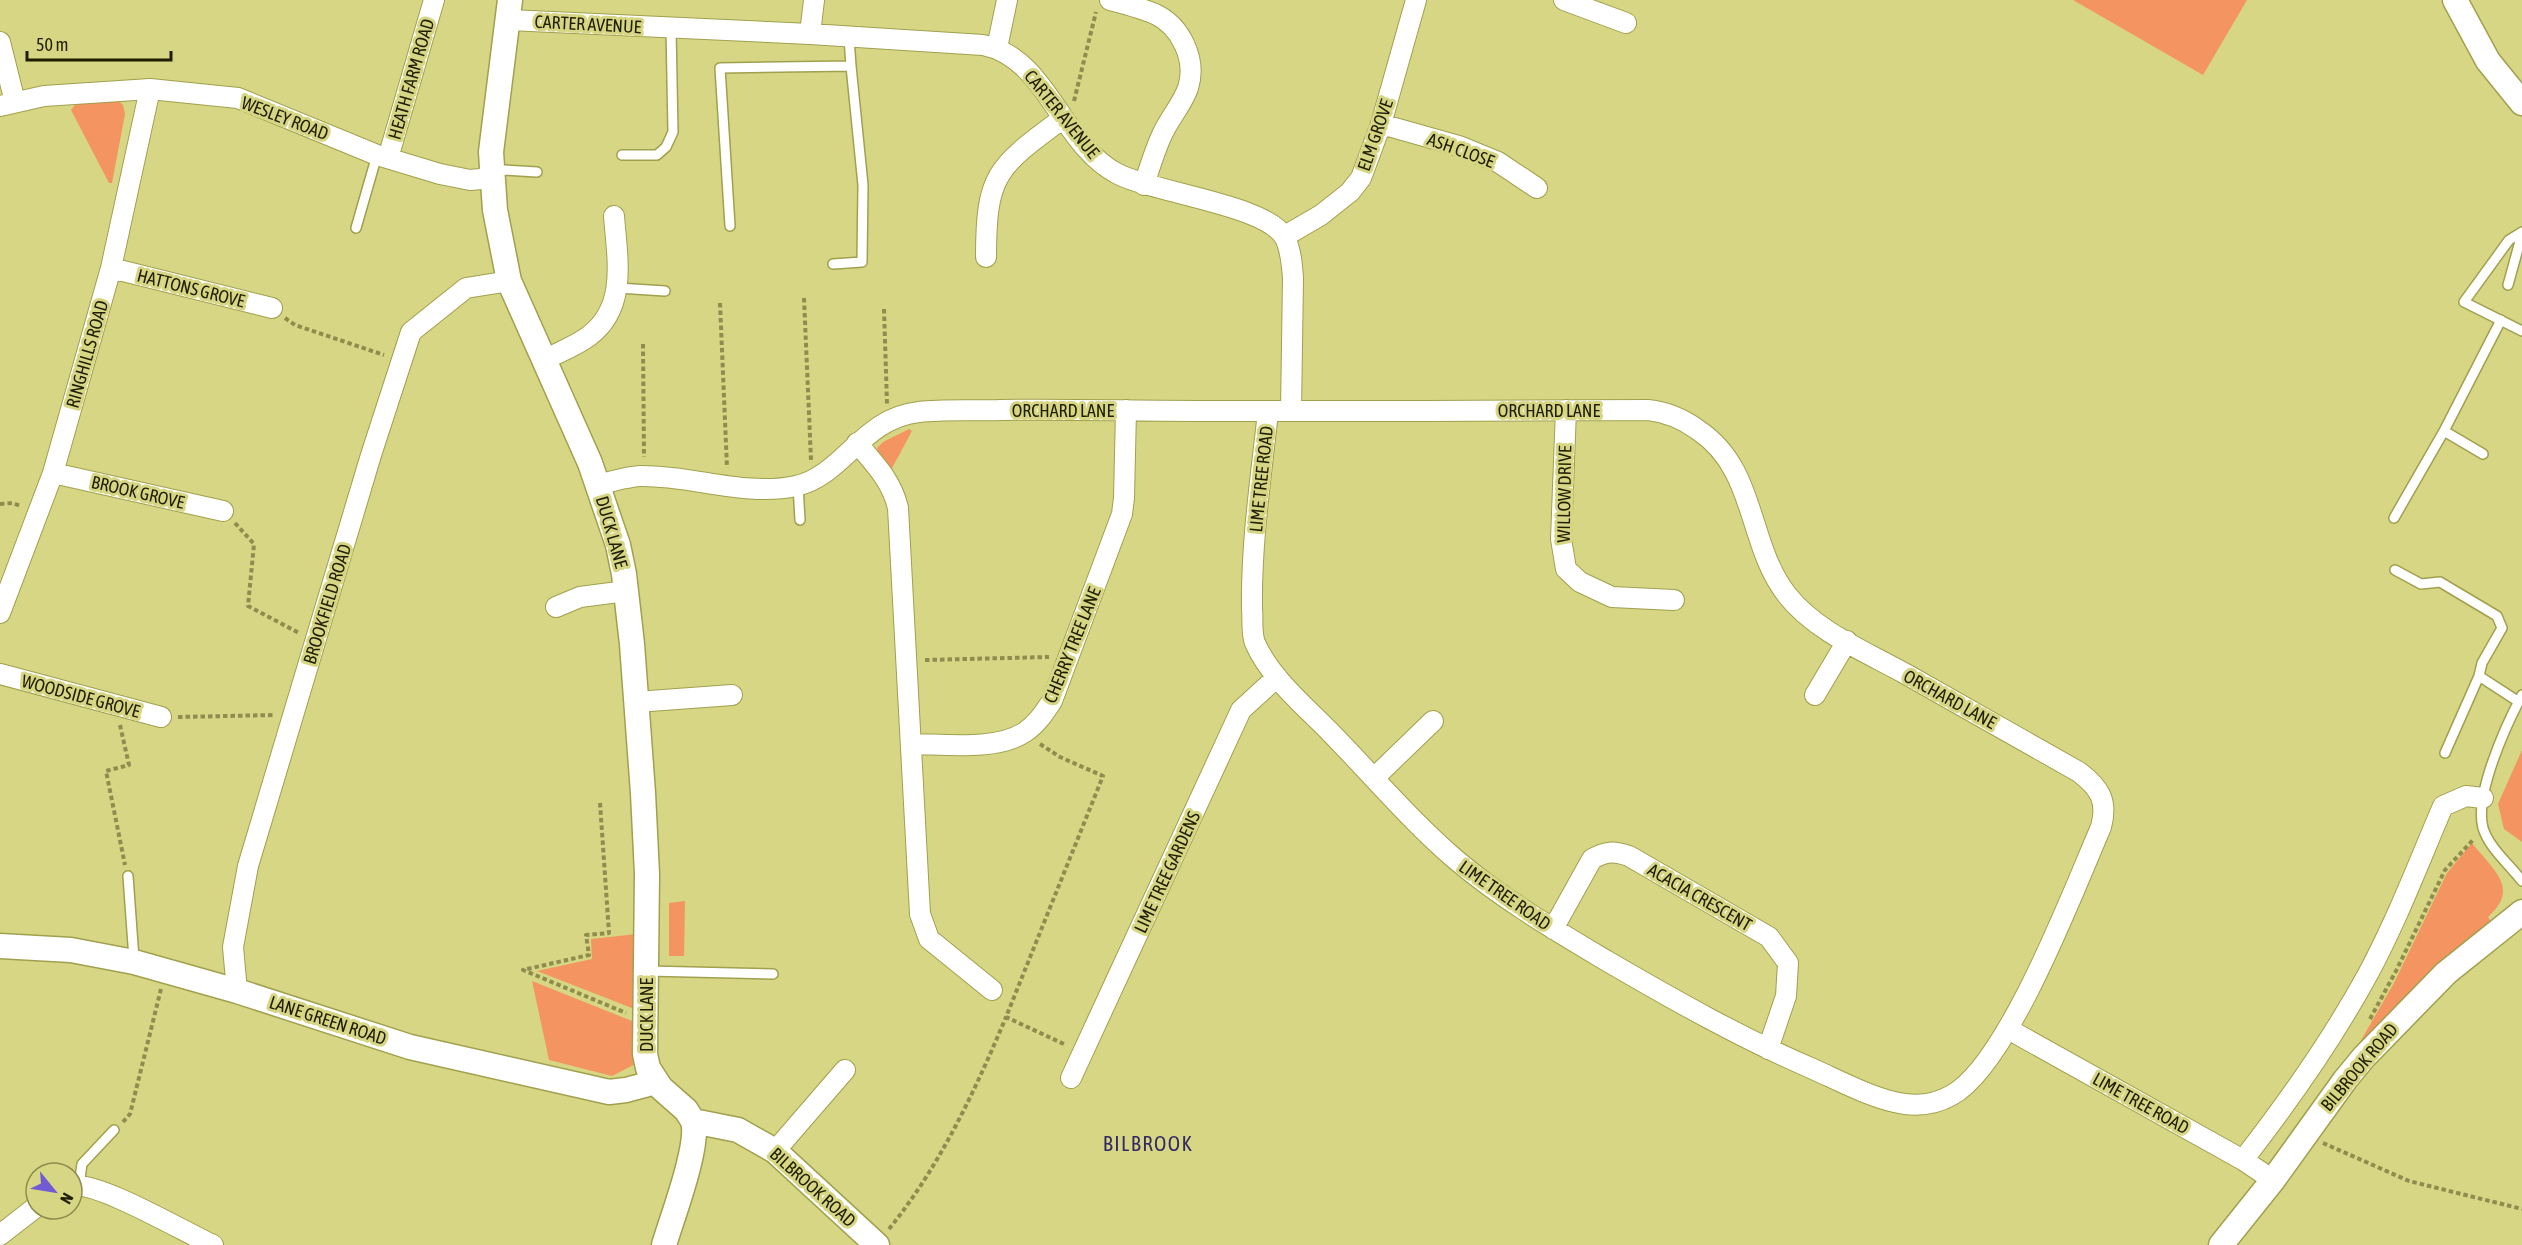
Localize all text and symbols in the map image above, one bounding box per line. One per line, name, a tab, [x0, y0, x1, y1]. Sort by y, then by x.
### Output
street label: CARTER AVENUE	[534, 11, 642, 37]
street label: HEATH FARM ROAD	[384, 16, 438, 142]
scale bar	[27, 24, 171, 62]
text: 50 m	[36, 34, 68, 55]
street label: CARTER AVENUE	[1020, 66, 1104, 162]
street label: WESLEY ROAD	[238, 92, 332, 144]
street label: ELM GROVE	[1353, 96, 1397, 174]
street label: ASH CLOSE	[1425, 128, 1498, 172]
street label: HATTONS GROVE	[135, 264, 247, 312]
street label: RINGHILLS ROAD	[62, 298, 112, 410]
street label: ORCHARD LANE	[1012, 400, 1114, 421]
street label: ORCHARD LANE	[1498, 400, 1600, 421]
street label: LIME TREE ROAD	[1245, 425, 1277, 533]
street label: WILLOW DRIVE	[1553, 445, 1575, 543]
street label: BROOK GROVE	[89, 471, 187, 513]
street label: DUCK LANE	[592, 493, 632, 571]
street label: BROOKFIELD ROAD	[299, 541, 355, 667]
street label: CHERRY TREE LANE	[1039, 584, 1105, 706]
street label: ORCHARD LANE	[1900, 665, 2000, 733]
street label: WOODSIDE GROVE	[20, 670, 143, 722]
street label: LIME TREE GARDENS	[1130, 807, 1205, 936]
street label: LIME TREE ROAD	[1455, 856, 1555, 934]
street label: ACACIA CRESCENT	[1644, 859, 1756, 935]
street label: DUCK LANE	[636, 978, 657, 1052]
street label: LANE GREEN ROAD	[267, 991, 389, 1049]
street label: BILBROOK ROAD	[2316, 1019, 2402, 1115]
street label: LIME TREE ROAD	[2089, 1068, 2193, 1138]
district label: BILBROOK	[1103, 1131, 1193, 1155]
street label: BILBROOK ROAD	[766, 1143, 860, 1231]
north arrow	[24, 1161, 84, 1221]
text: N	[57, 1190, 77, 1207]

